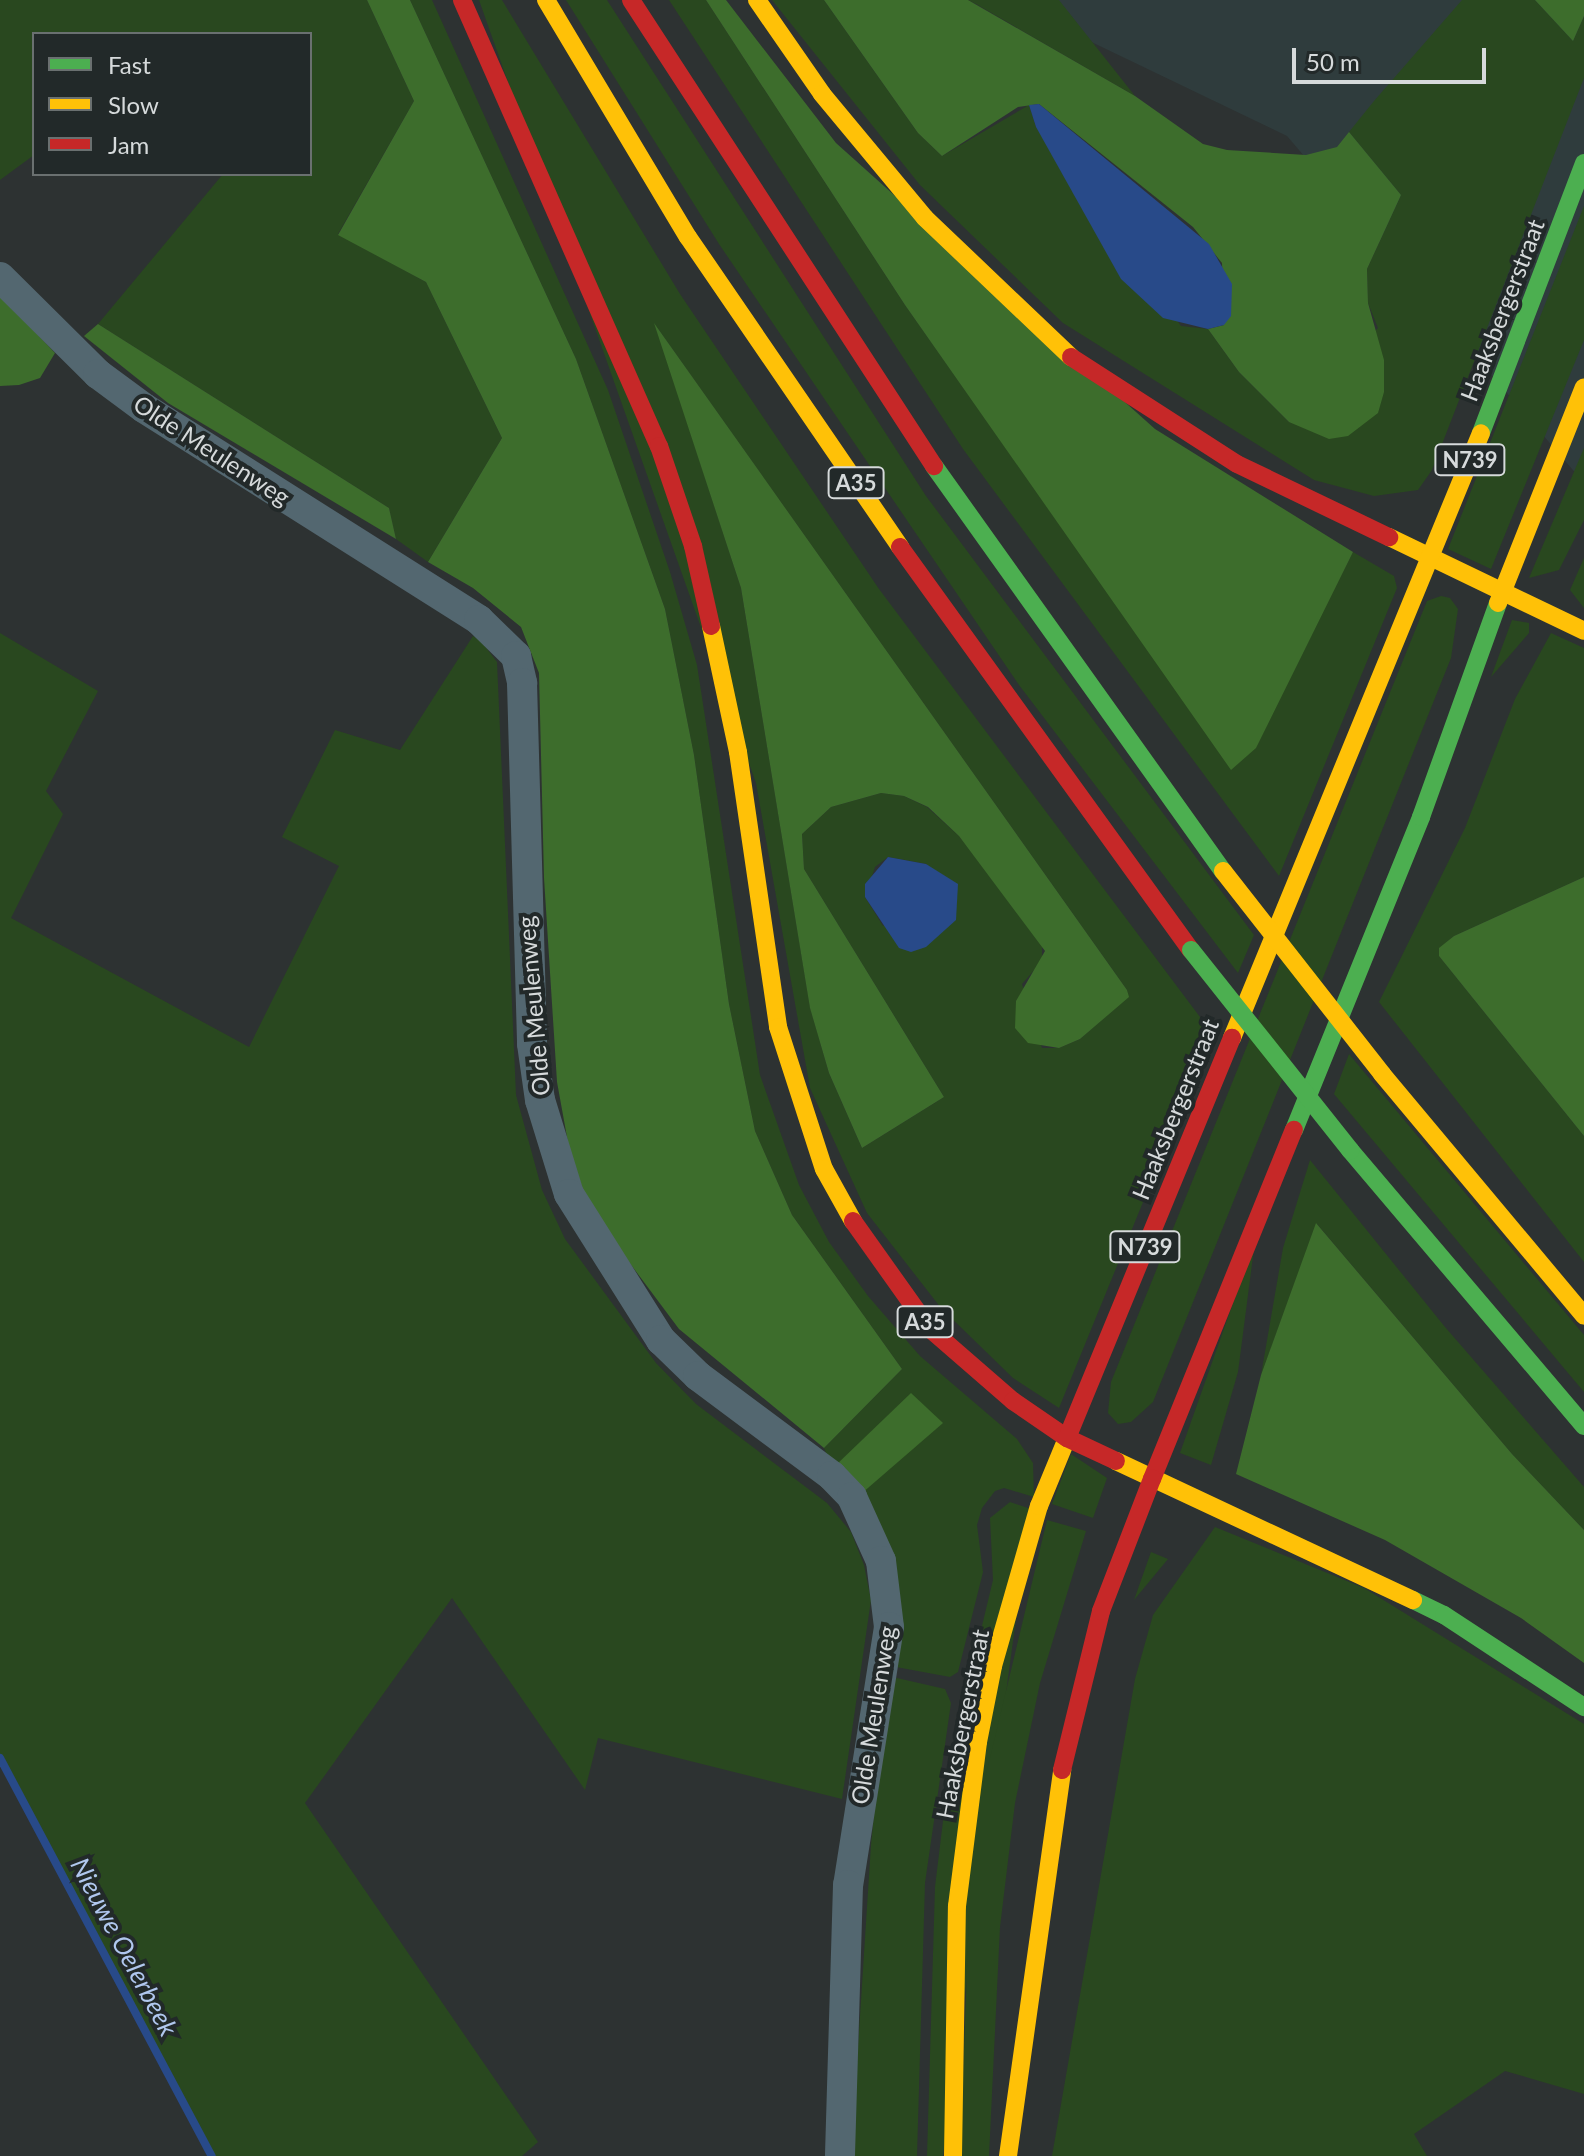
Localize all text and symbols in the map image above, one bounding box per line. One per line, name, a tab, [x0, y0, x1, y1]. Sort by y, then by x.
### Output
legend	[32, 32, 312, 176]
scale bar	[1296, 32, 1490, 82]
text: 50 m	[1306, 47, 1360, 76]
text: Fast	[108, 50, 151, 79]
text: Slow	[108, 90, 159, 119]
text: Jam	[108, 130, 149, 159]
street label: Haaksbergerstraat	[1454, 215, 1550, 405]
street label: Olde Meulenweg	[129, 389, 295, 511]
road number: N739	[1434, 442, 1506, 478]
road number: A35	[826, 465, 886, 501]
street label: Olde Meulenweg	[511, 915, 555, 1097]
street label: Haaksbergerstraat	[1126, 1014, 1224, 1204]
road number: N739	[1109, 1229, 1181, 1265]
road number: A35	[895, 1304, 955, 1340]
street label: Olde Meulenweg	[845, 1624, 901, 1806]
street label: Haaksbergerstraat	[930, 1627, 994, 1821]
water label: Nieuwe Oelerbeek	[64, 1853, 184, 2041]

